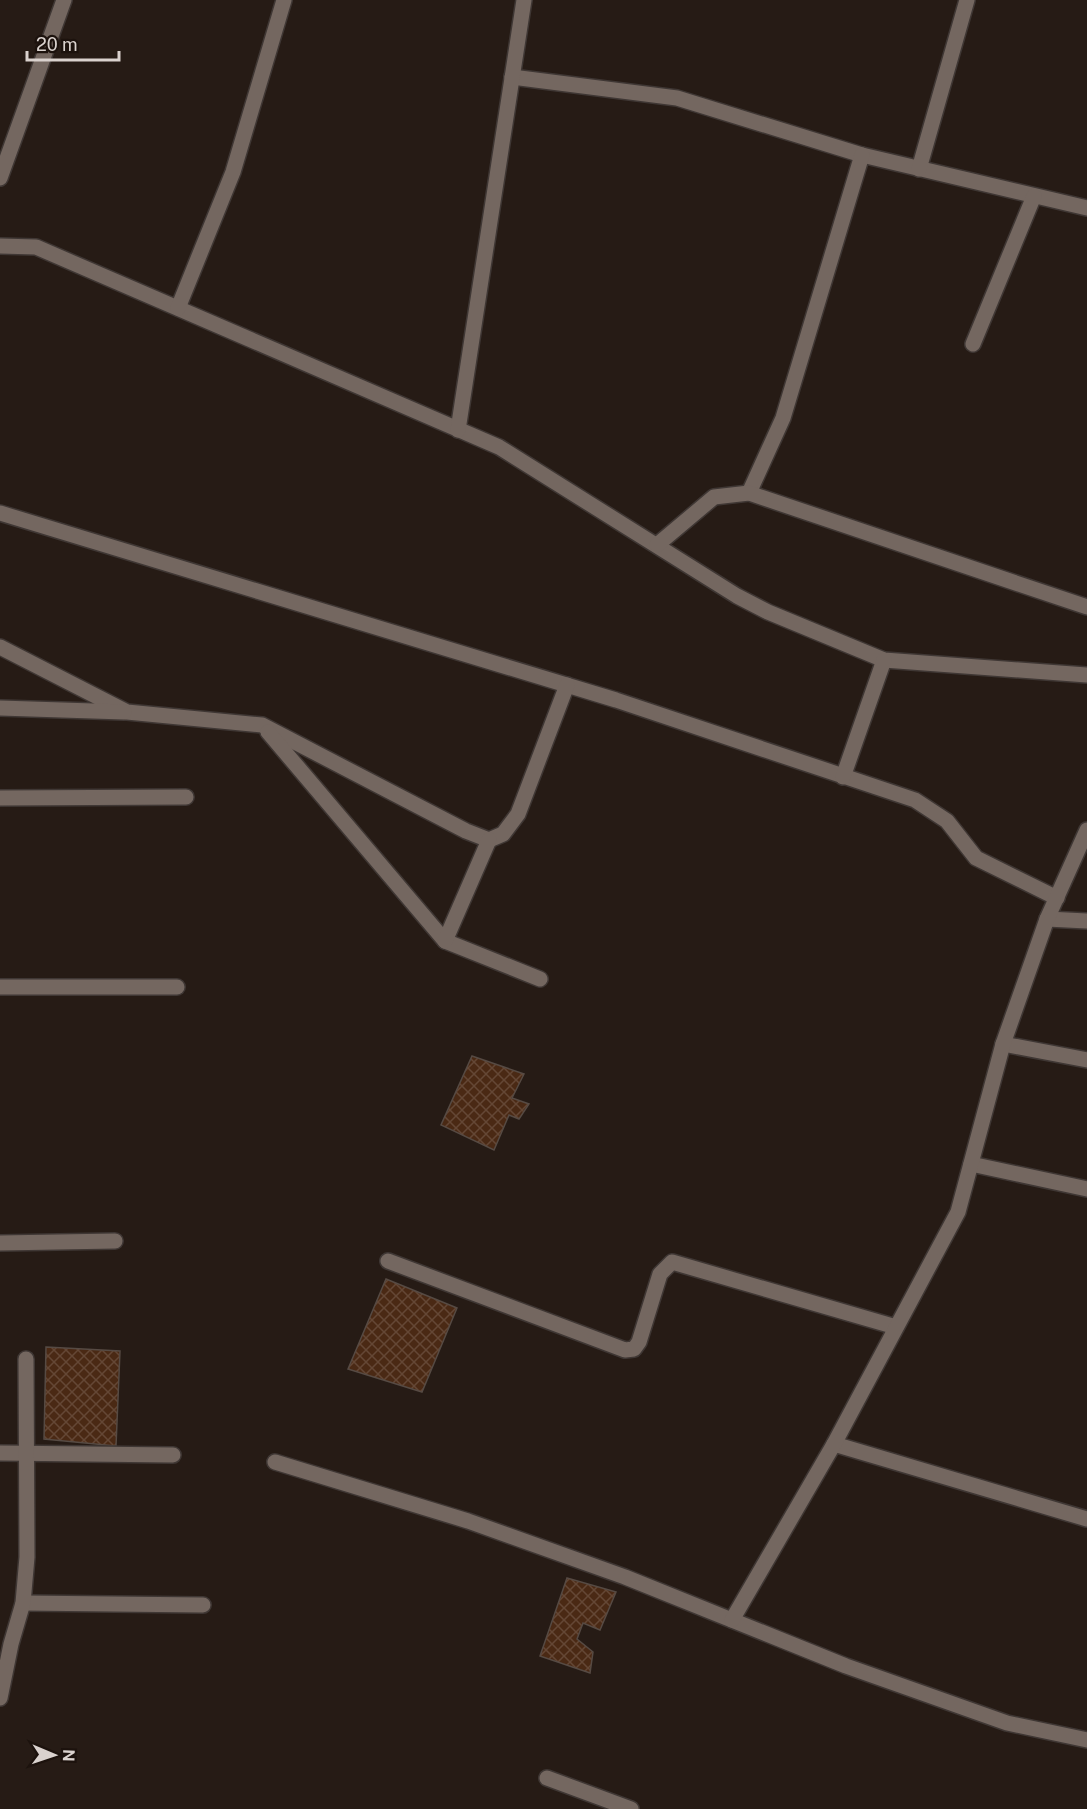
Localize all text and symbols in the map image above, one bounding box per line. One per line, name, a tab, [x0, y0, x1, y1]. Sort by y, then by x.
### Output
scale bar	[27, 24, 118, 62]
text: 20 m	[36, 34, 78, 55]
north arrow	[24, 1725, 84, 1785]
text: N	[59, 1749, 78, 1762]

